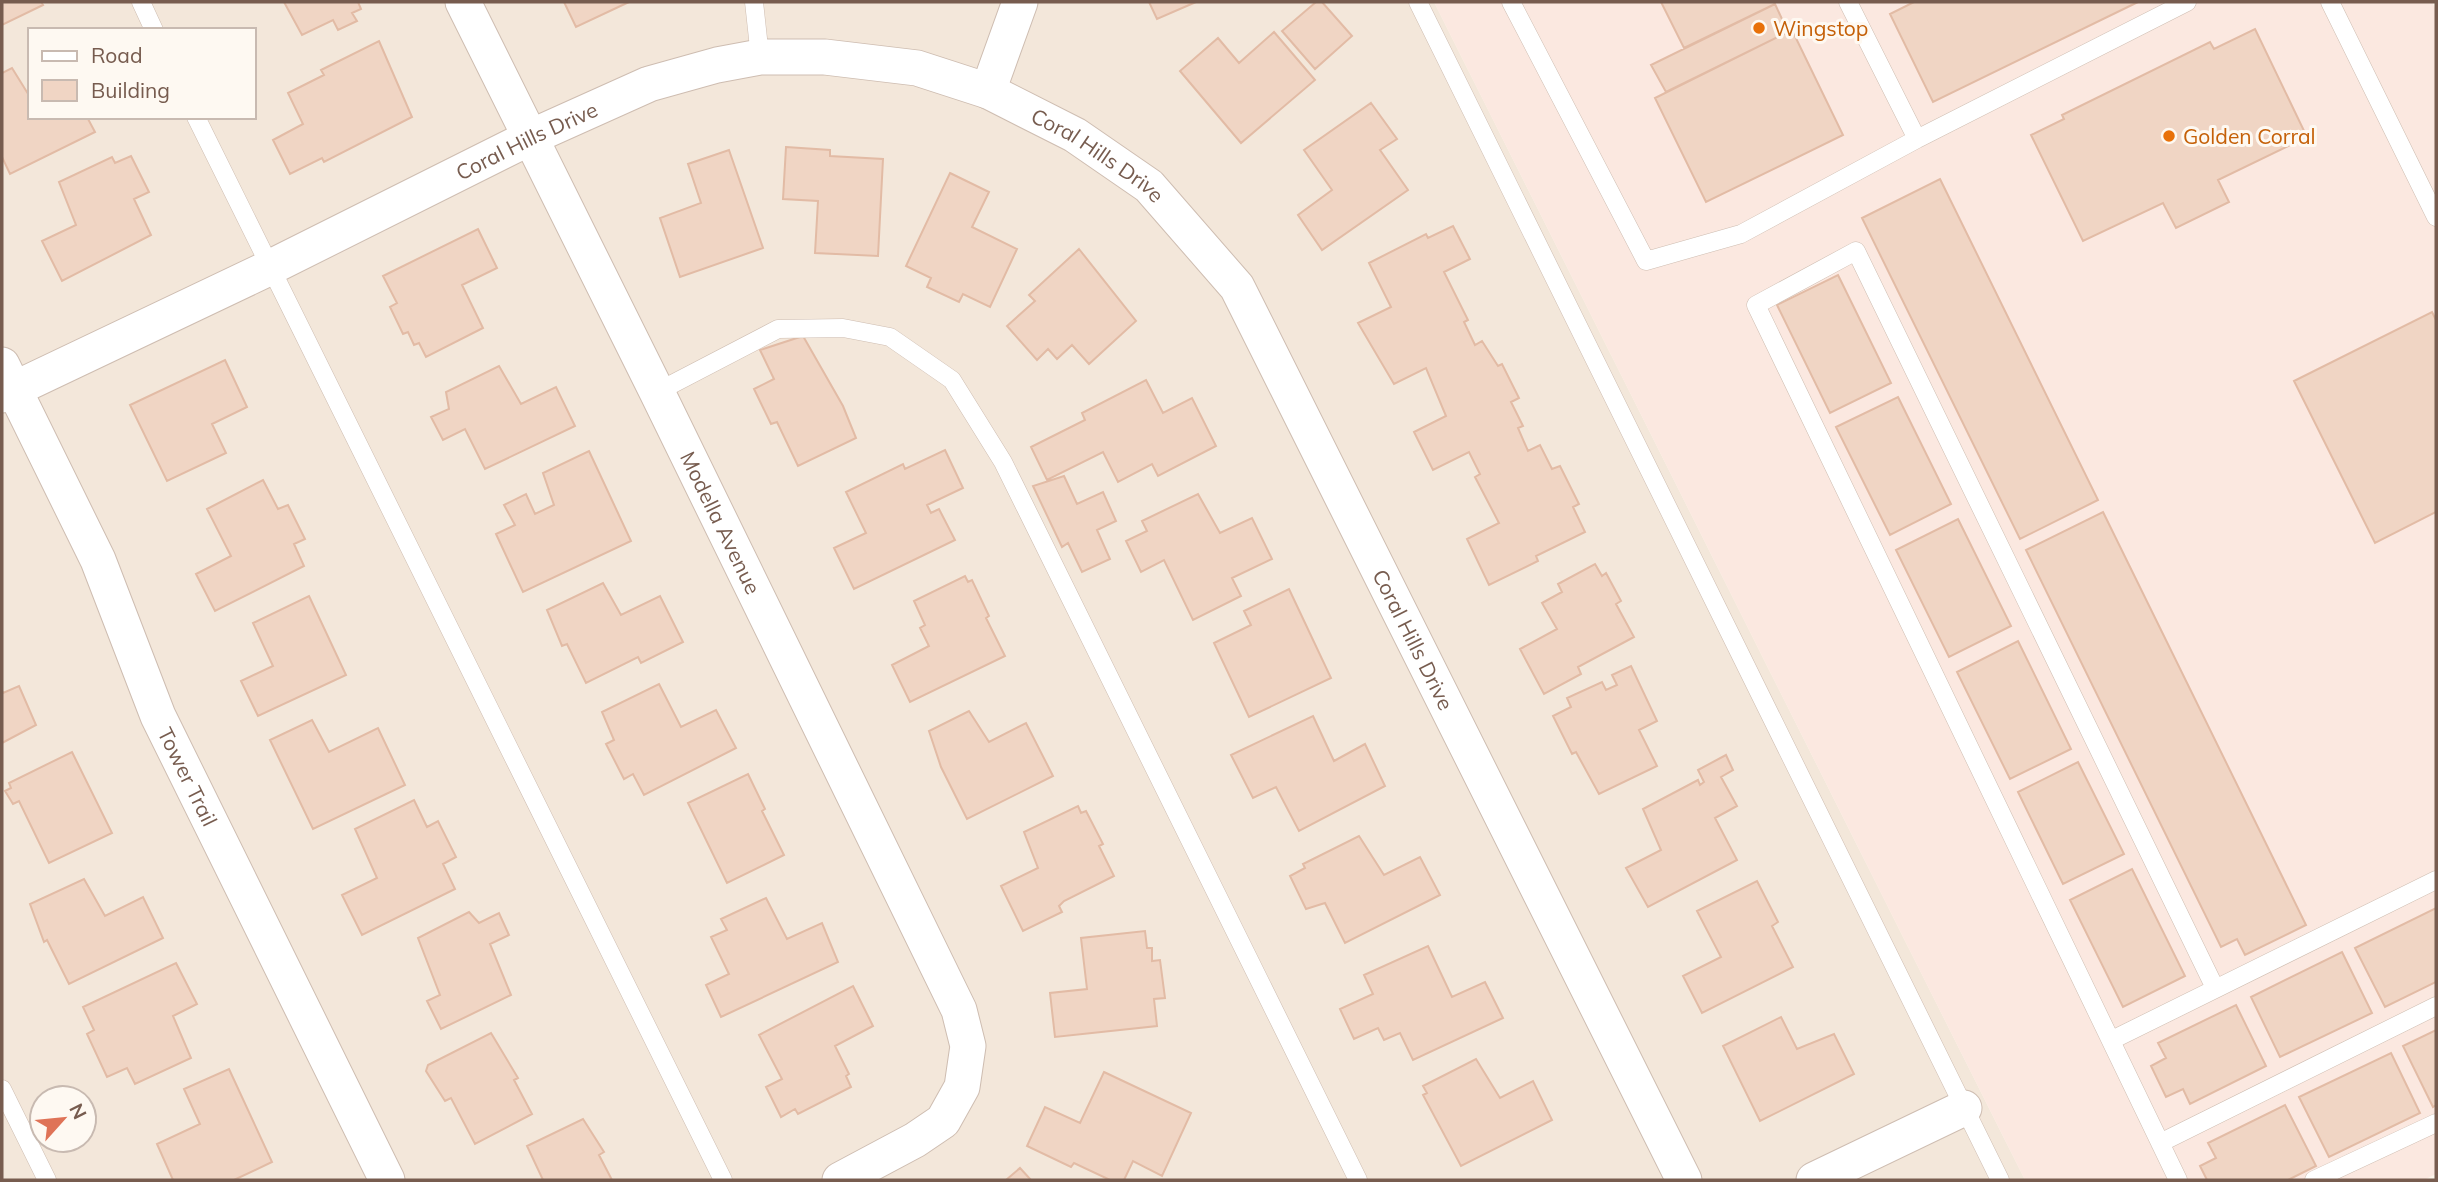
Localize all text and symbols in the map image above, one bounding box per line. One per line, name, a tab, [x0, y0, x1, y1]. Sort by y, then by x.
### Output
place label: Wingstop	[1773, 15, 1868, 41]
marker: Wingstop	[1751, 20, 1767, 36]
legend	[28, 28, 256, 119]
text: Road	[91, 42, 142, 68]
text: Building	[91, 77, 170, 103]
street label: Coral Hills Drive	[451, 96, 601, 186]
street label: Coral Hills Drive	[1027, 102, 1170, 207]
place label: Golden Corral	[2183, 123, 2316, 149]
marker: Golden Corral	[2161, 128, 2177, 144]
street label: Modella Avenue	[675, 447, 767, 598]
street label: Coral Hills Drive	[1367, 565, 1459, 714]
street label: Tower Trail	[153, 723, 223, 830]
north arrow	[28, 1084, 98, 1154]
text: N	[64, 1099, 92, 1123]

